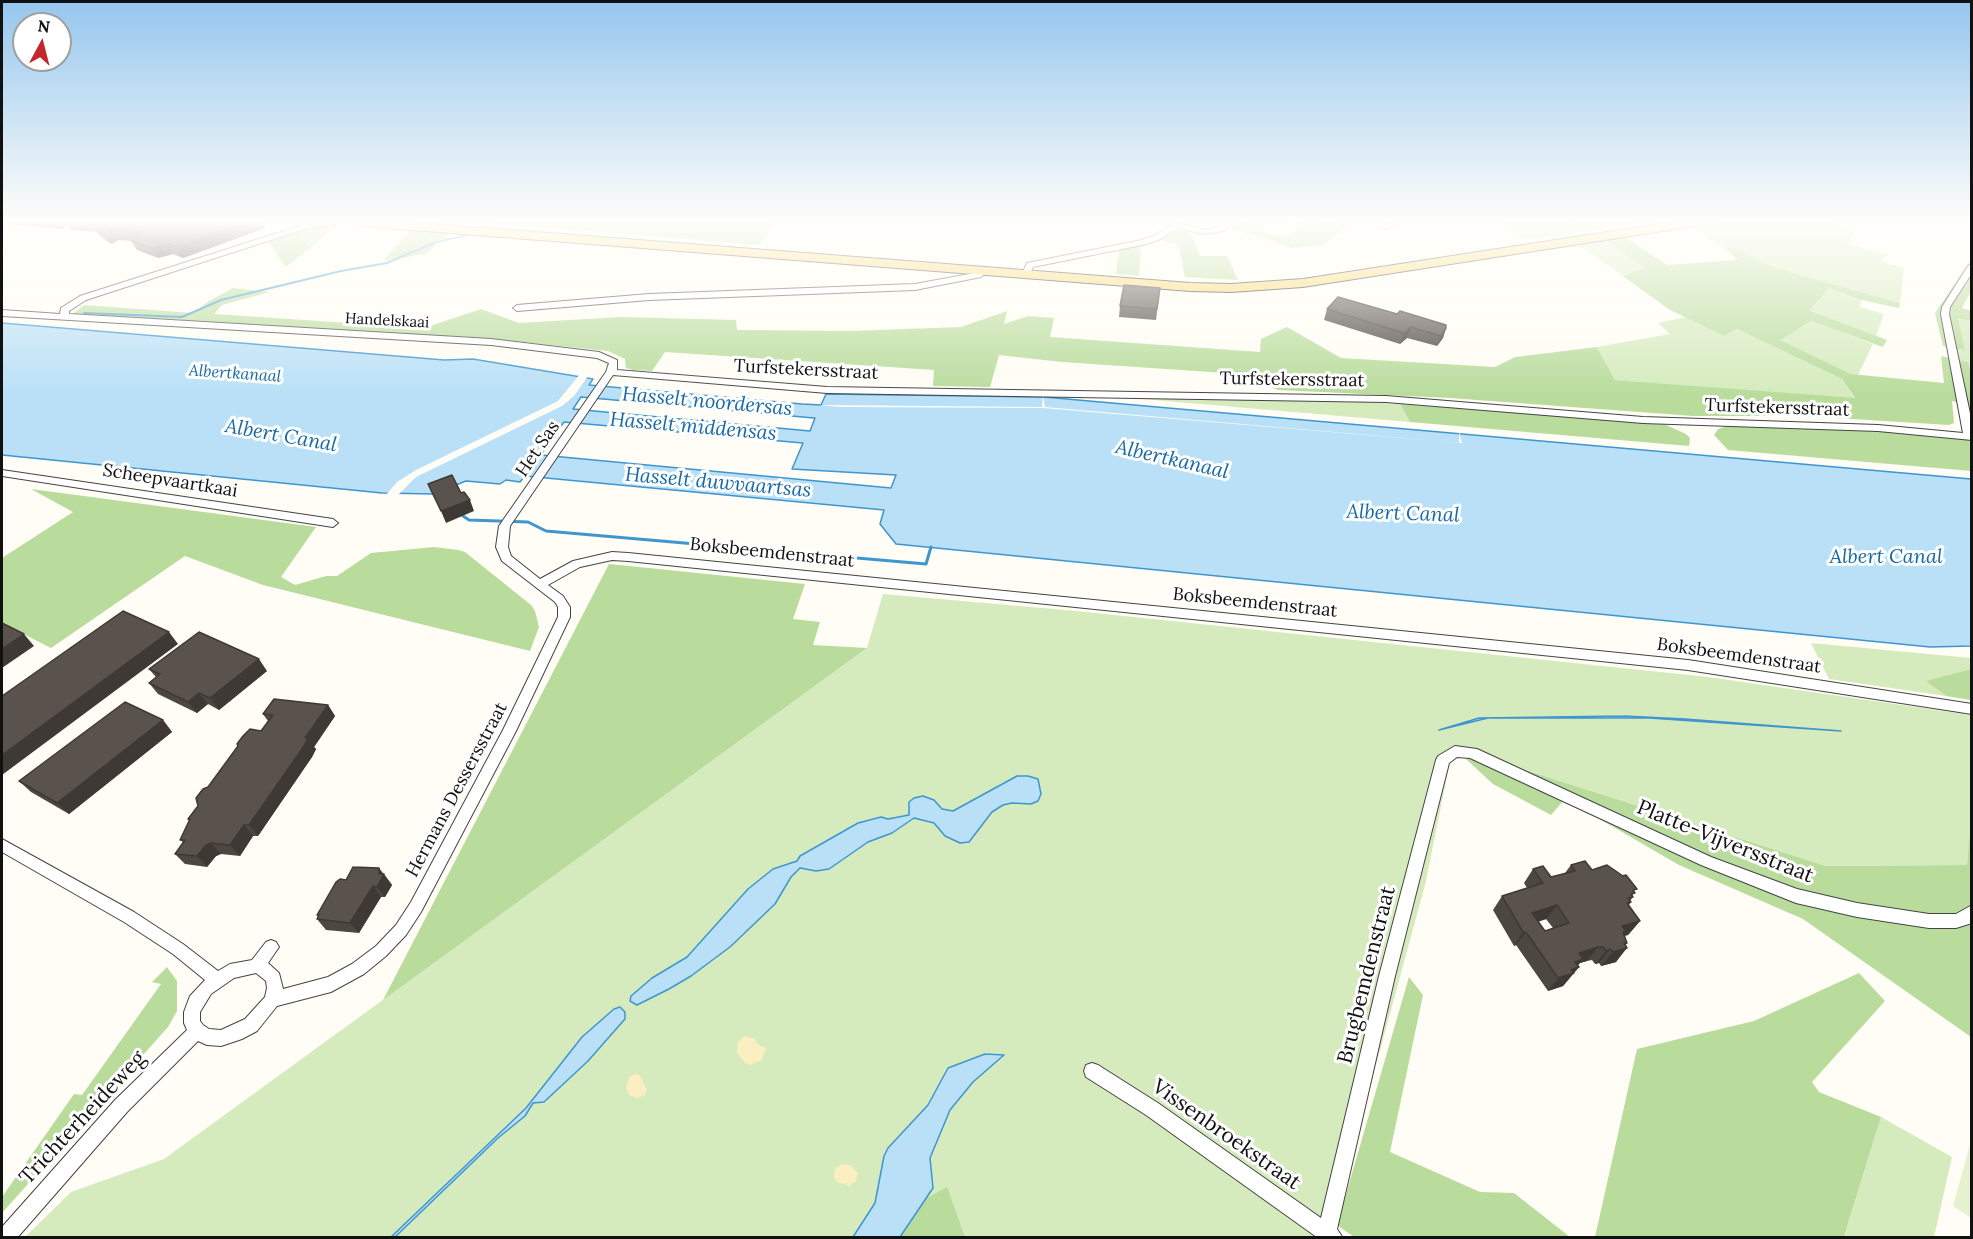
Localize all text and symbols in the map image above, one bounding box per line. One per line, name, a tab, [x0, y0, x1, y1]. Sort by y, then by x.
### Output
north arrow	[12, 12, 72, 72]
text: N	[37, 15, 51, 37]
street label: Handelskaai	[344, 310, 430, 332]
street label: Turfstekersstraat	[733, 355, 879, 385]
water label: Albertkanaal	[188, 361, 282, 387]
street label: Turfstekersstraat	[1219, 368, 1365, 392]
water label: Hasselt noordersas	[621, 383, 793, 421]
street label: Turfstekersstraat	[1704, 395, 1850, 421]
water label: Hasselt middensas	[609, 408, 777, 446]
water label: Albert Canal	[223, 414, 339, 458]
street label: Het Sas	[511, 417, 565, 481]
water label: Albertkanaal	[1113, 435, 1231, 485]
street label: Scheepvaartkaai	[101, 460, 239, 502]
water label: Hasselt duwvaartsas	[624, 463, 812, 503]
water label: Albert Canal	[1346, 500, 1460, 528]
street label: Boksbeemdenstraat	[689, 534, 855, 572]
water label: Albert Canal	[1829, 545, 1943, 569]
street label: Boksbeemdenstraat	[1172, 584, 1338, 622]
street label: Boksbeemdenstraat	[1656, 634, 1822, 678]
street label: Hermans Dessersstraat	[402, 699, 512, 881]
street label: Platte-Vijversstraat	[1633, 795, 1817, 889]
street label: Brugbemdenstraat	[1333, 884, 1401, 1066]
street label: Trichterheideweg	[15, 1046, 151, 1190]
street label: Vissenbroekstraat	[1147, 1074, 1305, 1196]

